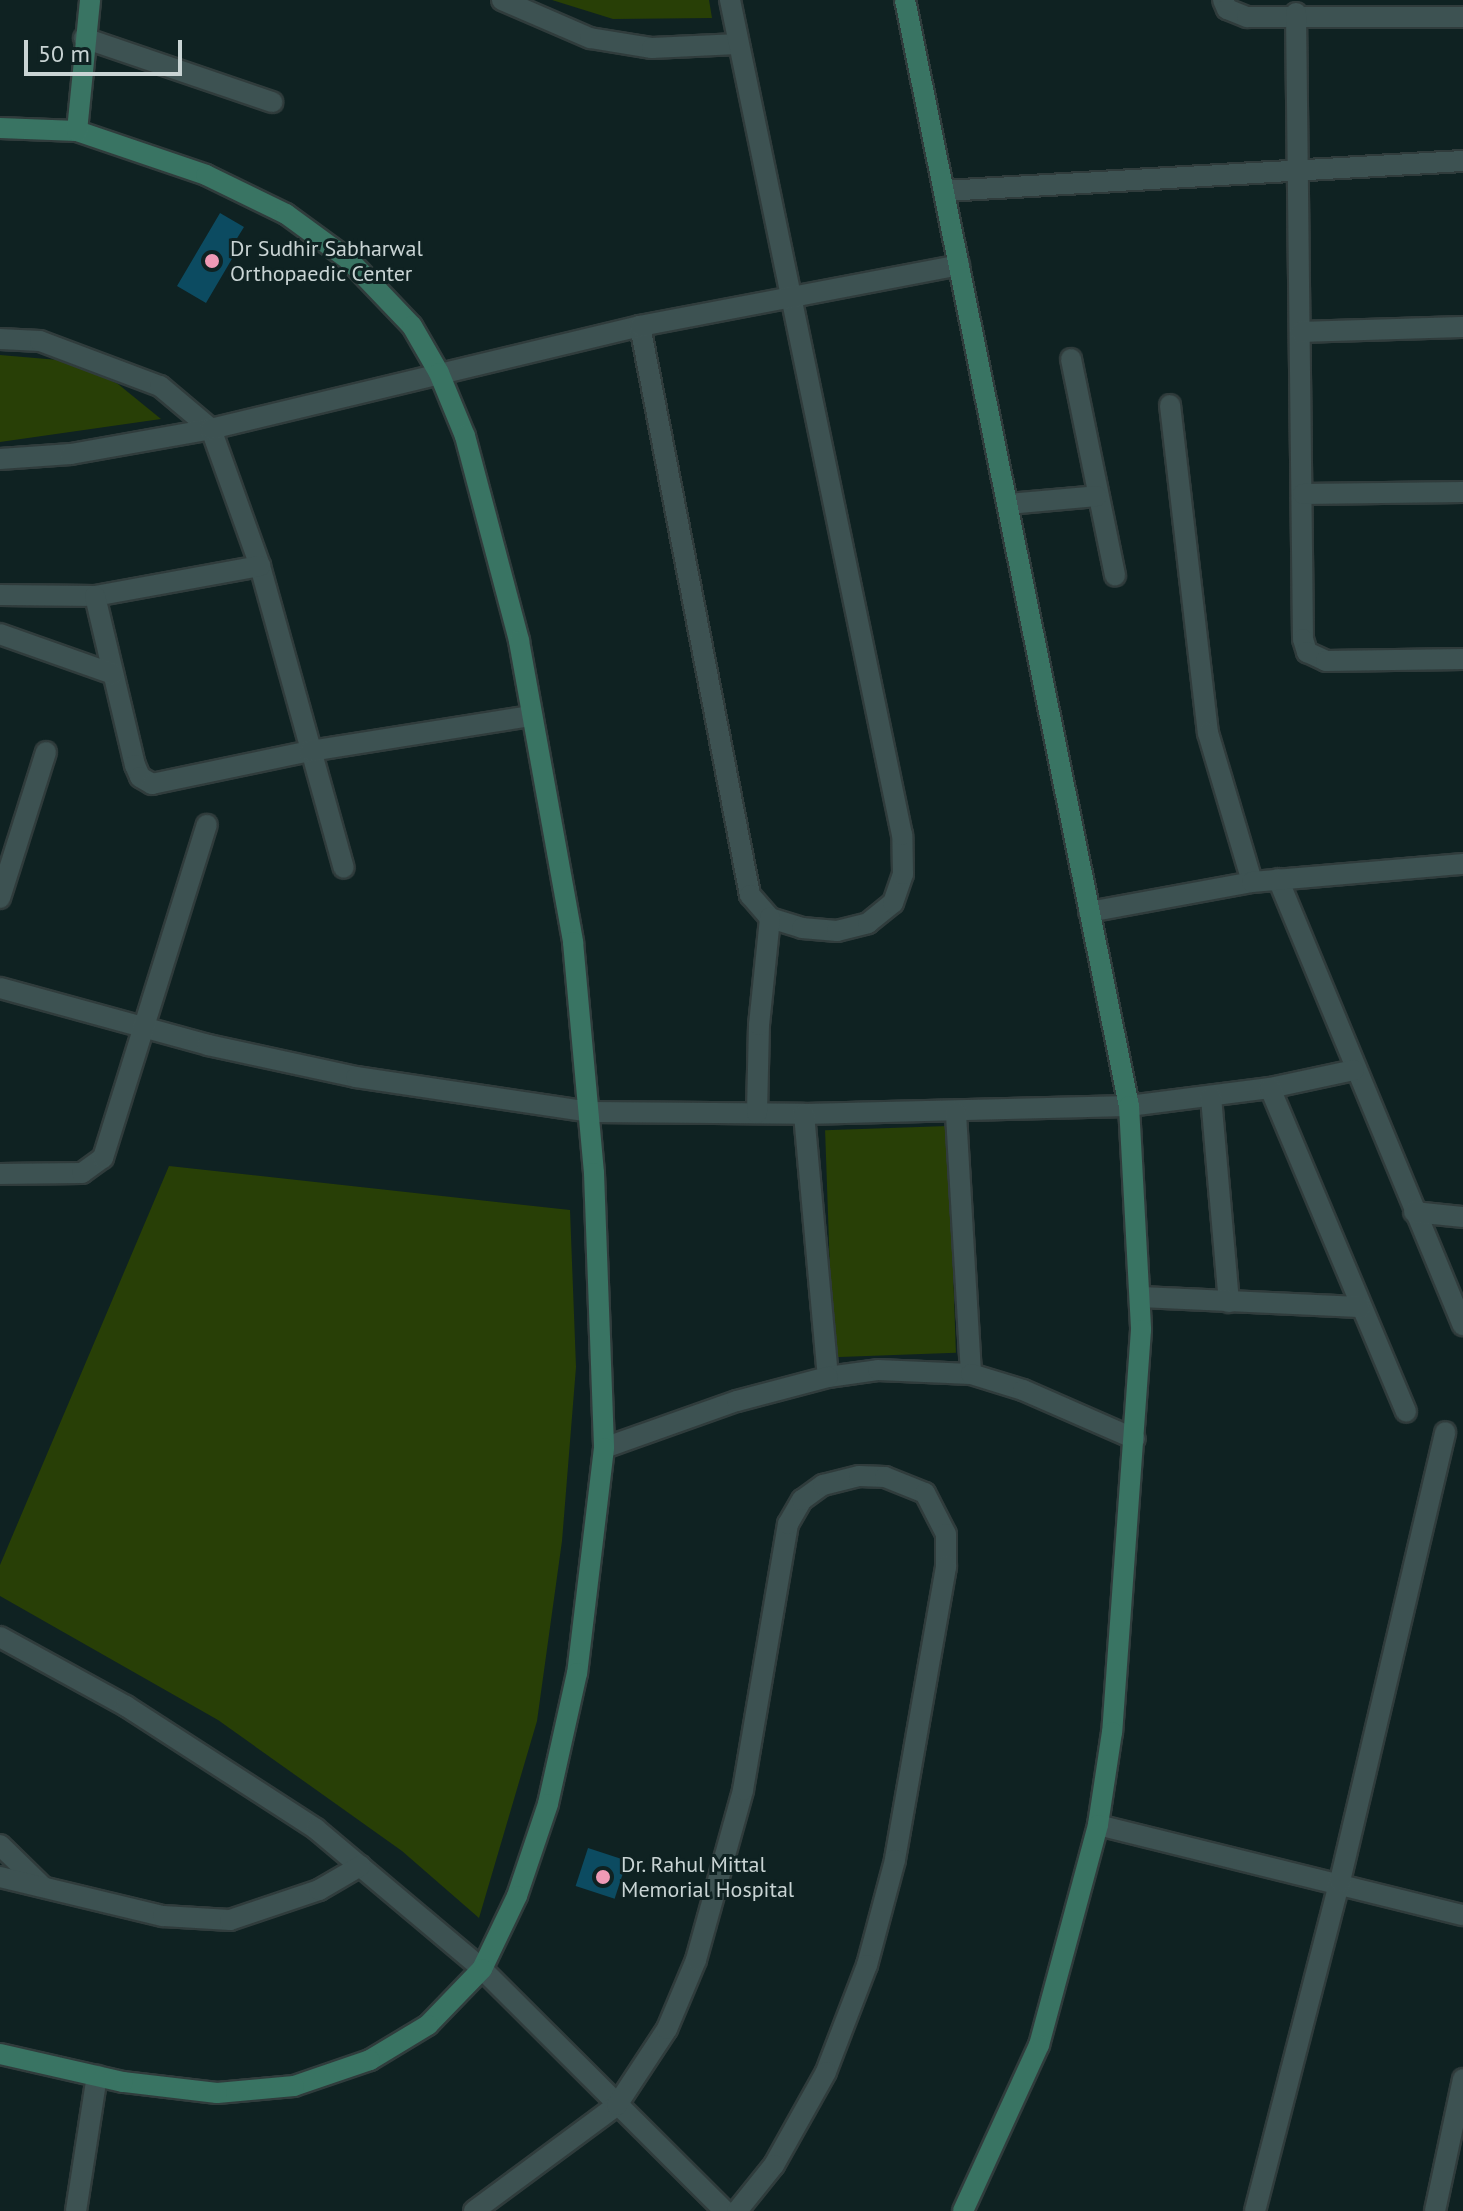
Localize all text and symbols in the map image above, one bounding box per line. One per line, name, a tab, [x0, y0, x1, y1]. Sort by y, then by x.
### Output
scale bar	[28, 24, 186, 74]
text: 50 m	[38, 38, 90, 69]
place label: Dr Sudhir Sabharwal Orthopaedic Center	[230, 235, 423, 286]
marker: Dr Sudhir Sabharwal Orthopaedic Center	[201, 250, 223, 272]
place label: Dr. Rahul Mittal Memorial Hospital	[621, 1851, 794, 1902]
marker: Dr. Rahul Mittal Memorial Hospital	[592, 1866, 614, 1888]

